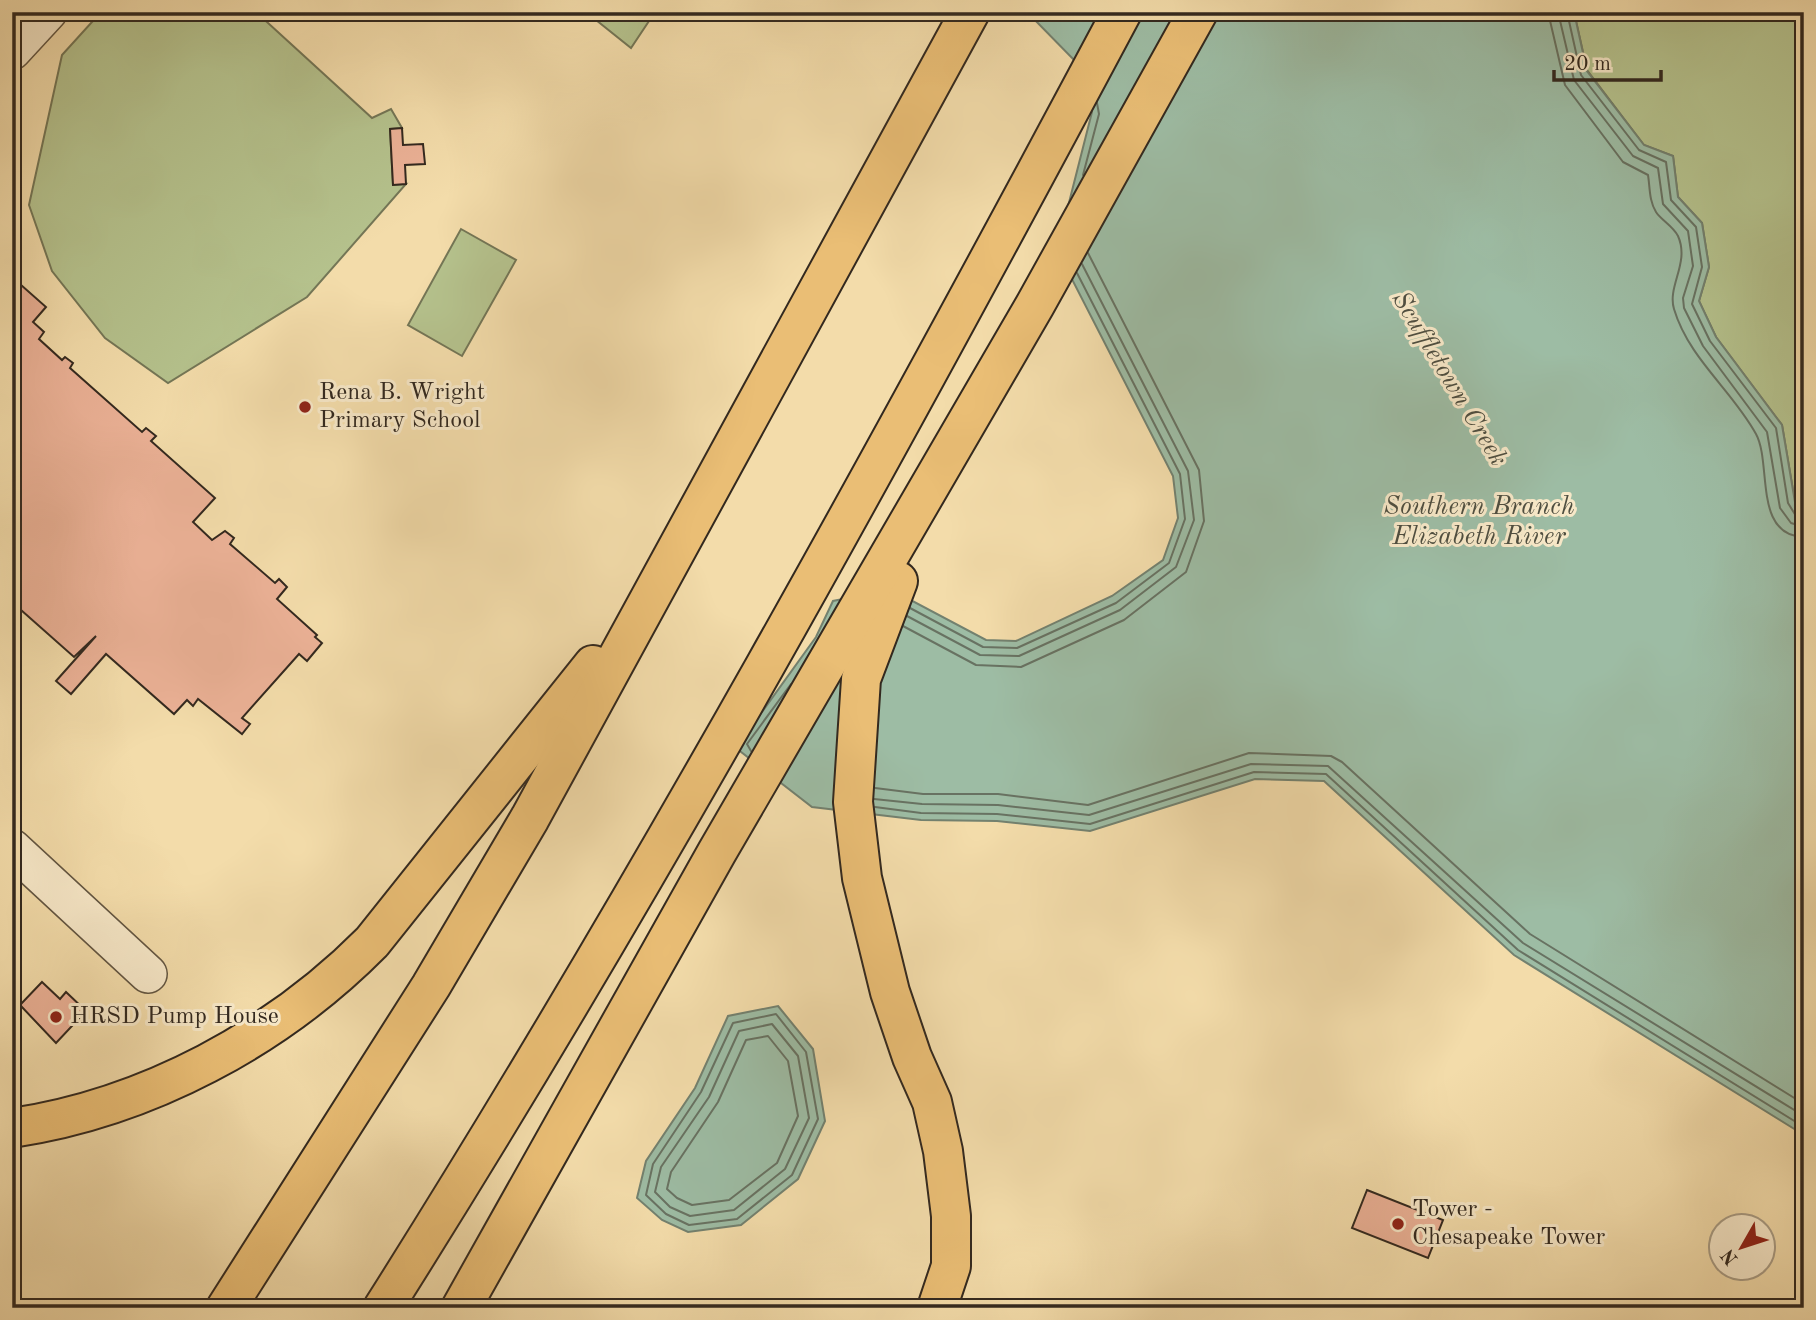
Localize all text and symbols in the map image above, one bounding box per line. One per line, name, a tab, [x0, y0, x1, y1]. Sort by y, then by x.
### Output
scale bar	[1554, 38, 1660, 82]
text: 20 m	[1564, 54, 1611, 75]
water label: Scuffletown Creek	[1387, 287, 1511, 471]
place label: Rena B. Wright Primary School	[319, 381, 485, 433]
marker: Rena B. Wright Primary School	[297, 399, 313, 415]
water label: Southern Branch Elizabeth River	[1384, 494, 1574, 550]
place label: HRSD Pump House	[70, 1005, 279, 1029]
marker: HRSD Pump House	[48, 1009, 64, 1025]
place label: Tower - Chesapeake Tower	[1412, 1198, 1606, 1250]
north arrow	[1708, 1212, 1778, 1282]
marker: Tower - Chesapeake Tower	[1390, 1216, 1406, 1232]
text: N	[1718, 1244, 1743, 1268]

